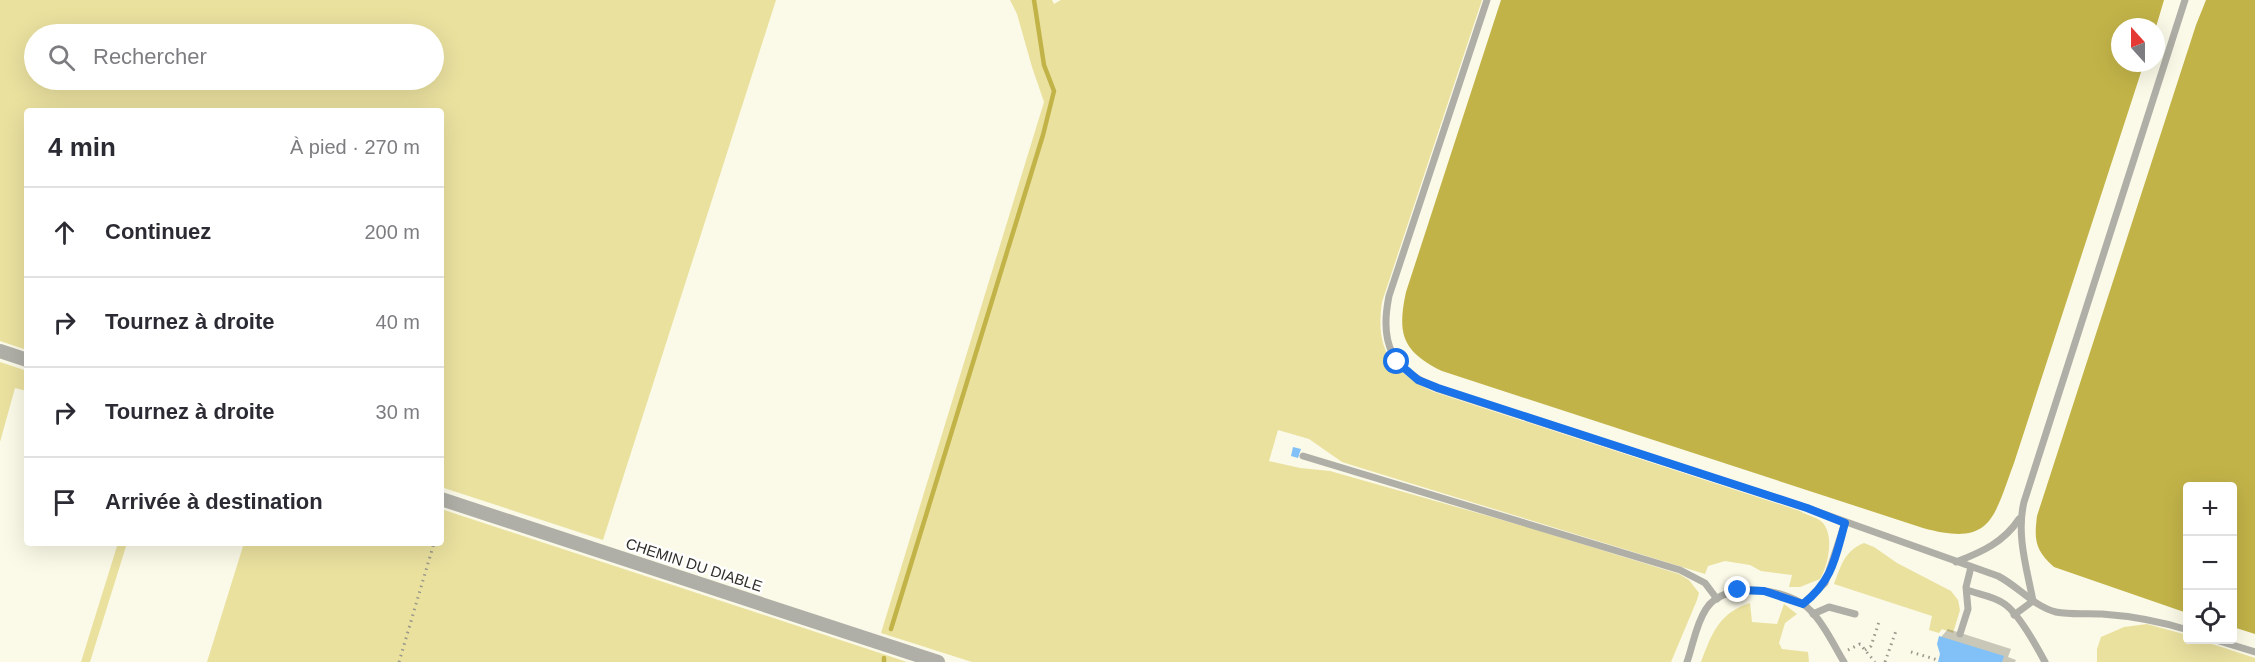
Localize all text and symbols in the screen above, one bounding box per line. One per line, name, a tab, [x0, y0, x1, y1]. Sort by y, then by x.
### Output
north arrow	[2111, 18, 2165, 72]
search box	[24, 24, 444, 90]
icon: search	[45, 41, 78, 74]
text: Rechercher	[93, 44, 207, 69]
text: 4 min	[48, 132, 116, 162]
text: À pied · 270 m	[290, 136, 420, 158]
icon: ahead	[48, 216, 81, 249]
text: Continuez	[105, 219, 211, 244]
text: 200 m	[364, 221, 420, 243]
icon: right	[48, 306, 81, 339]
text: Tournez à droite	[105, 309, 275, 334]
text: 40 m	[376, 311, 420, 333]
route start	[1383, 348, 1409, 374]
icon: right	[48, 396, 81, 429]
text: Tournez à droite	[105, 399, 275, 424]
text: 30 m	[376, 401, 420, 423]
map controls	[2183, 482, 2237, 644]
button: +	[2183, 482, 2237, 536]
icon: arrive	[48, 486, 81, 519]
text: Arrivée à destination	[105, 489, 323, 514]
street label: CHEMIN DU DIABLE	[624, 534, 765, 595]
button: −	[2183, 536, 2237, 590]
route end	[1724, 576, 1750, 602]
button: locate	[2183, 590, 2237, 644]

